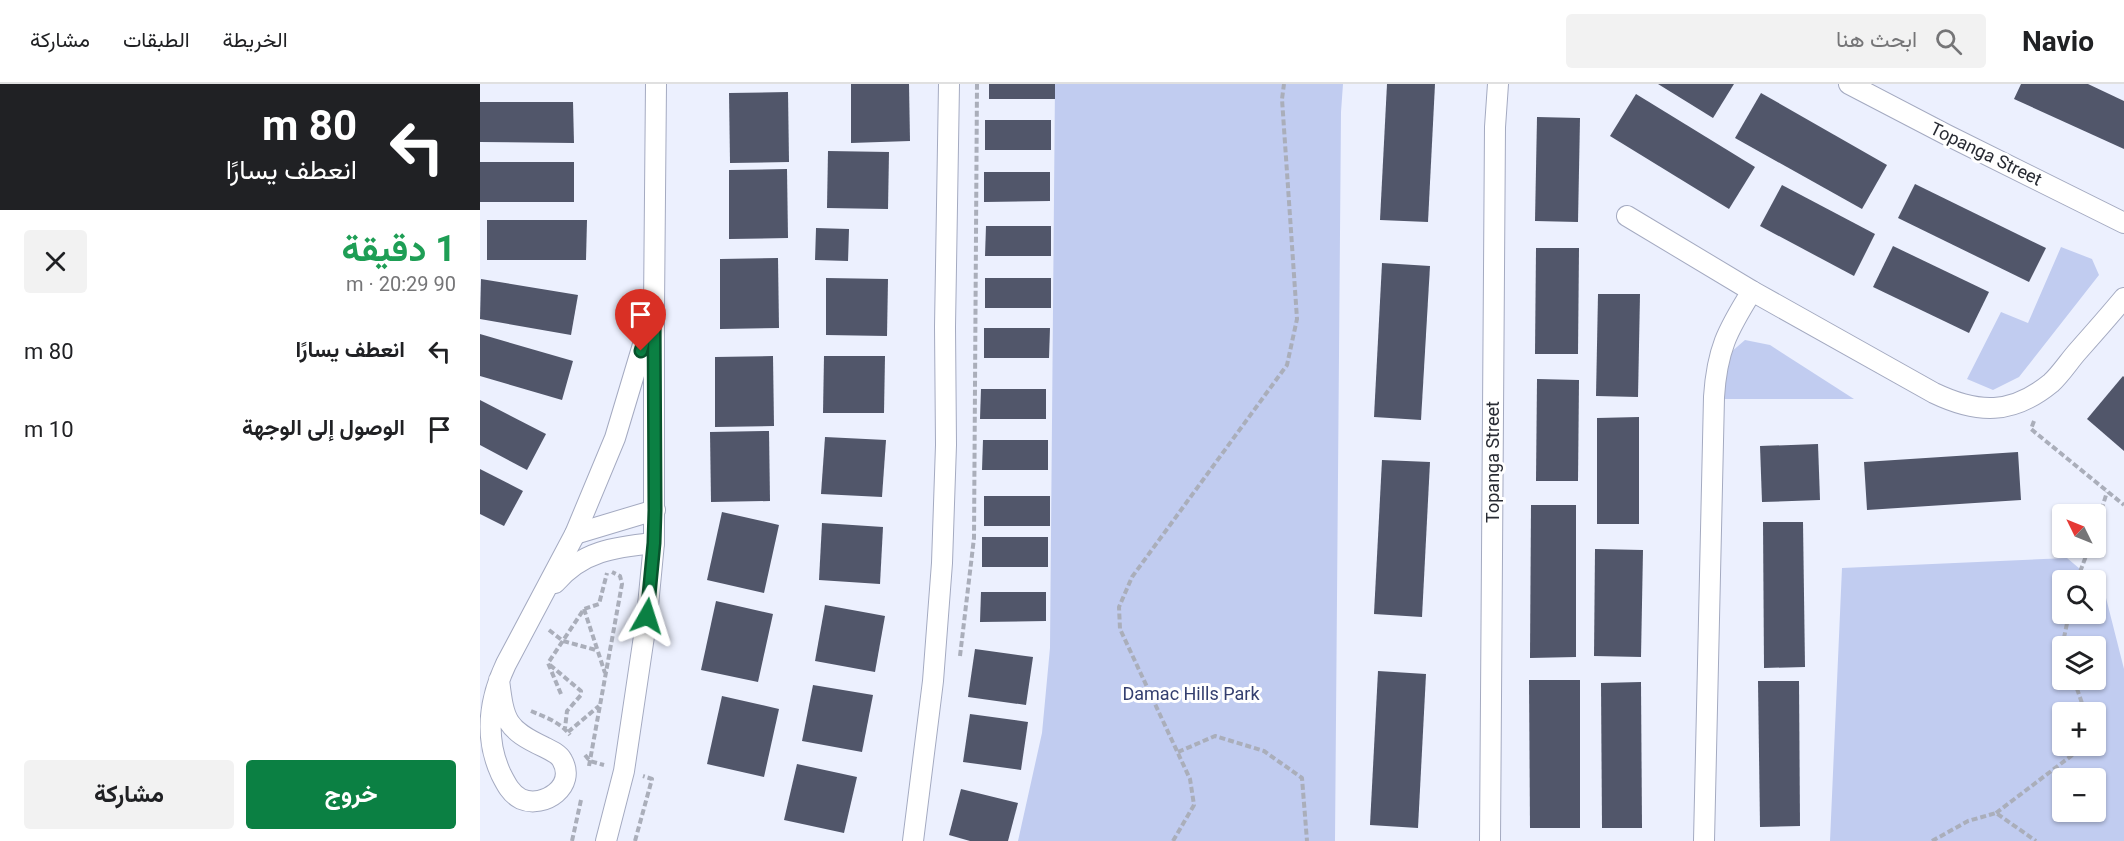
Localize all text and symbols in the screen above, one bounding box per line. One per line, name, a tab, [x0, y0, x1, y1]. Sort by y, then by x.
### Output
search box	[1566, 14, 1986, 68]
icon: search	[1932, 25, 1965, 58]
text: Navio	[2022, 25, 2094, 58]
text: ابحث هنا	[1836, 27, 1917, 52]
text: مشاركة	[30, 28, 90, 52]
text: الطبقات	[123, 28, 190, 52]
text: الخريطة	[223, 28, 288, 52]
text: 80 m	[262, 101, 357, 150]
icon: left	[378, 108, 456, 186]
street label: Topanga Street	[1927, 117, 2046, 190]
text: انعطف يسارًا	[226, 154, 357, 186]
text: 1 دقيقة	[342, 228, 456, 270]
button: close	[24, 230, 87, 293]
text: 90 m · 20:29	[346, 272, 456, 296]
pin	[615, 289, 666, 351]
icon: arrive	[624, 298, 657, 331]
icon: left	[423, 335, 456, 368]
text: انعطف يسارًا	[295, 337, 405, 362]
text: 80 m	[24, 339, 74, 364]
street label: Topanga Street	[1482, 401, 1503, 523]
icon: arrive	[423, 413, 456, 446]
text: الوصول إلى الوجهة	[242, 415, 405, 440]
text: 10 m	[24, 417, 74, 442]
north arrow	[2052, 504, 2106, 558]
map controls	[2052, 504, 2106, 822]
button: search	[2052, 570, 2106, 624]
position arrow	[615, 584, 679, 648]
button: layers	[2052, 636, 2106, 690]
park label: Damac Hills Park	[1122, 683, 1260, 704]
button: +	[2052, 702, 2106, 756]
button: مشاركة	[24, 760, 234, 829]
button: خروج	[246, 760, 456, 829]
button: −	[2052, 768, 2106, 822]

